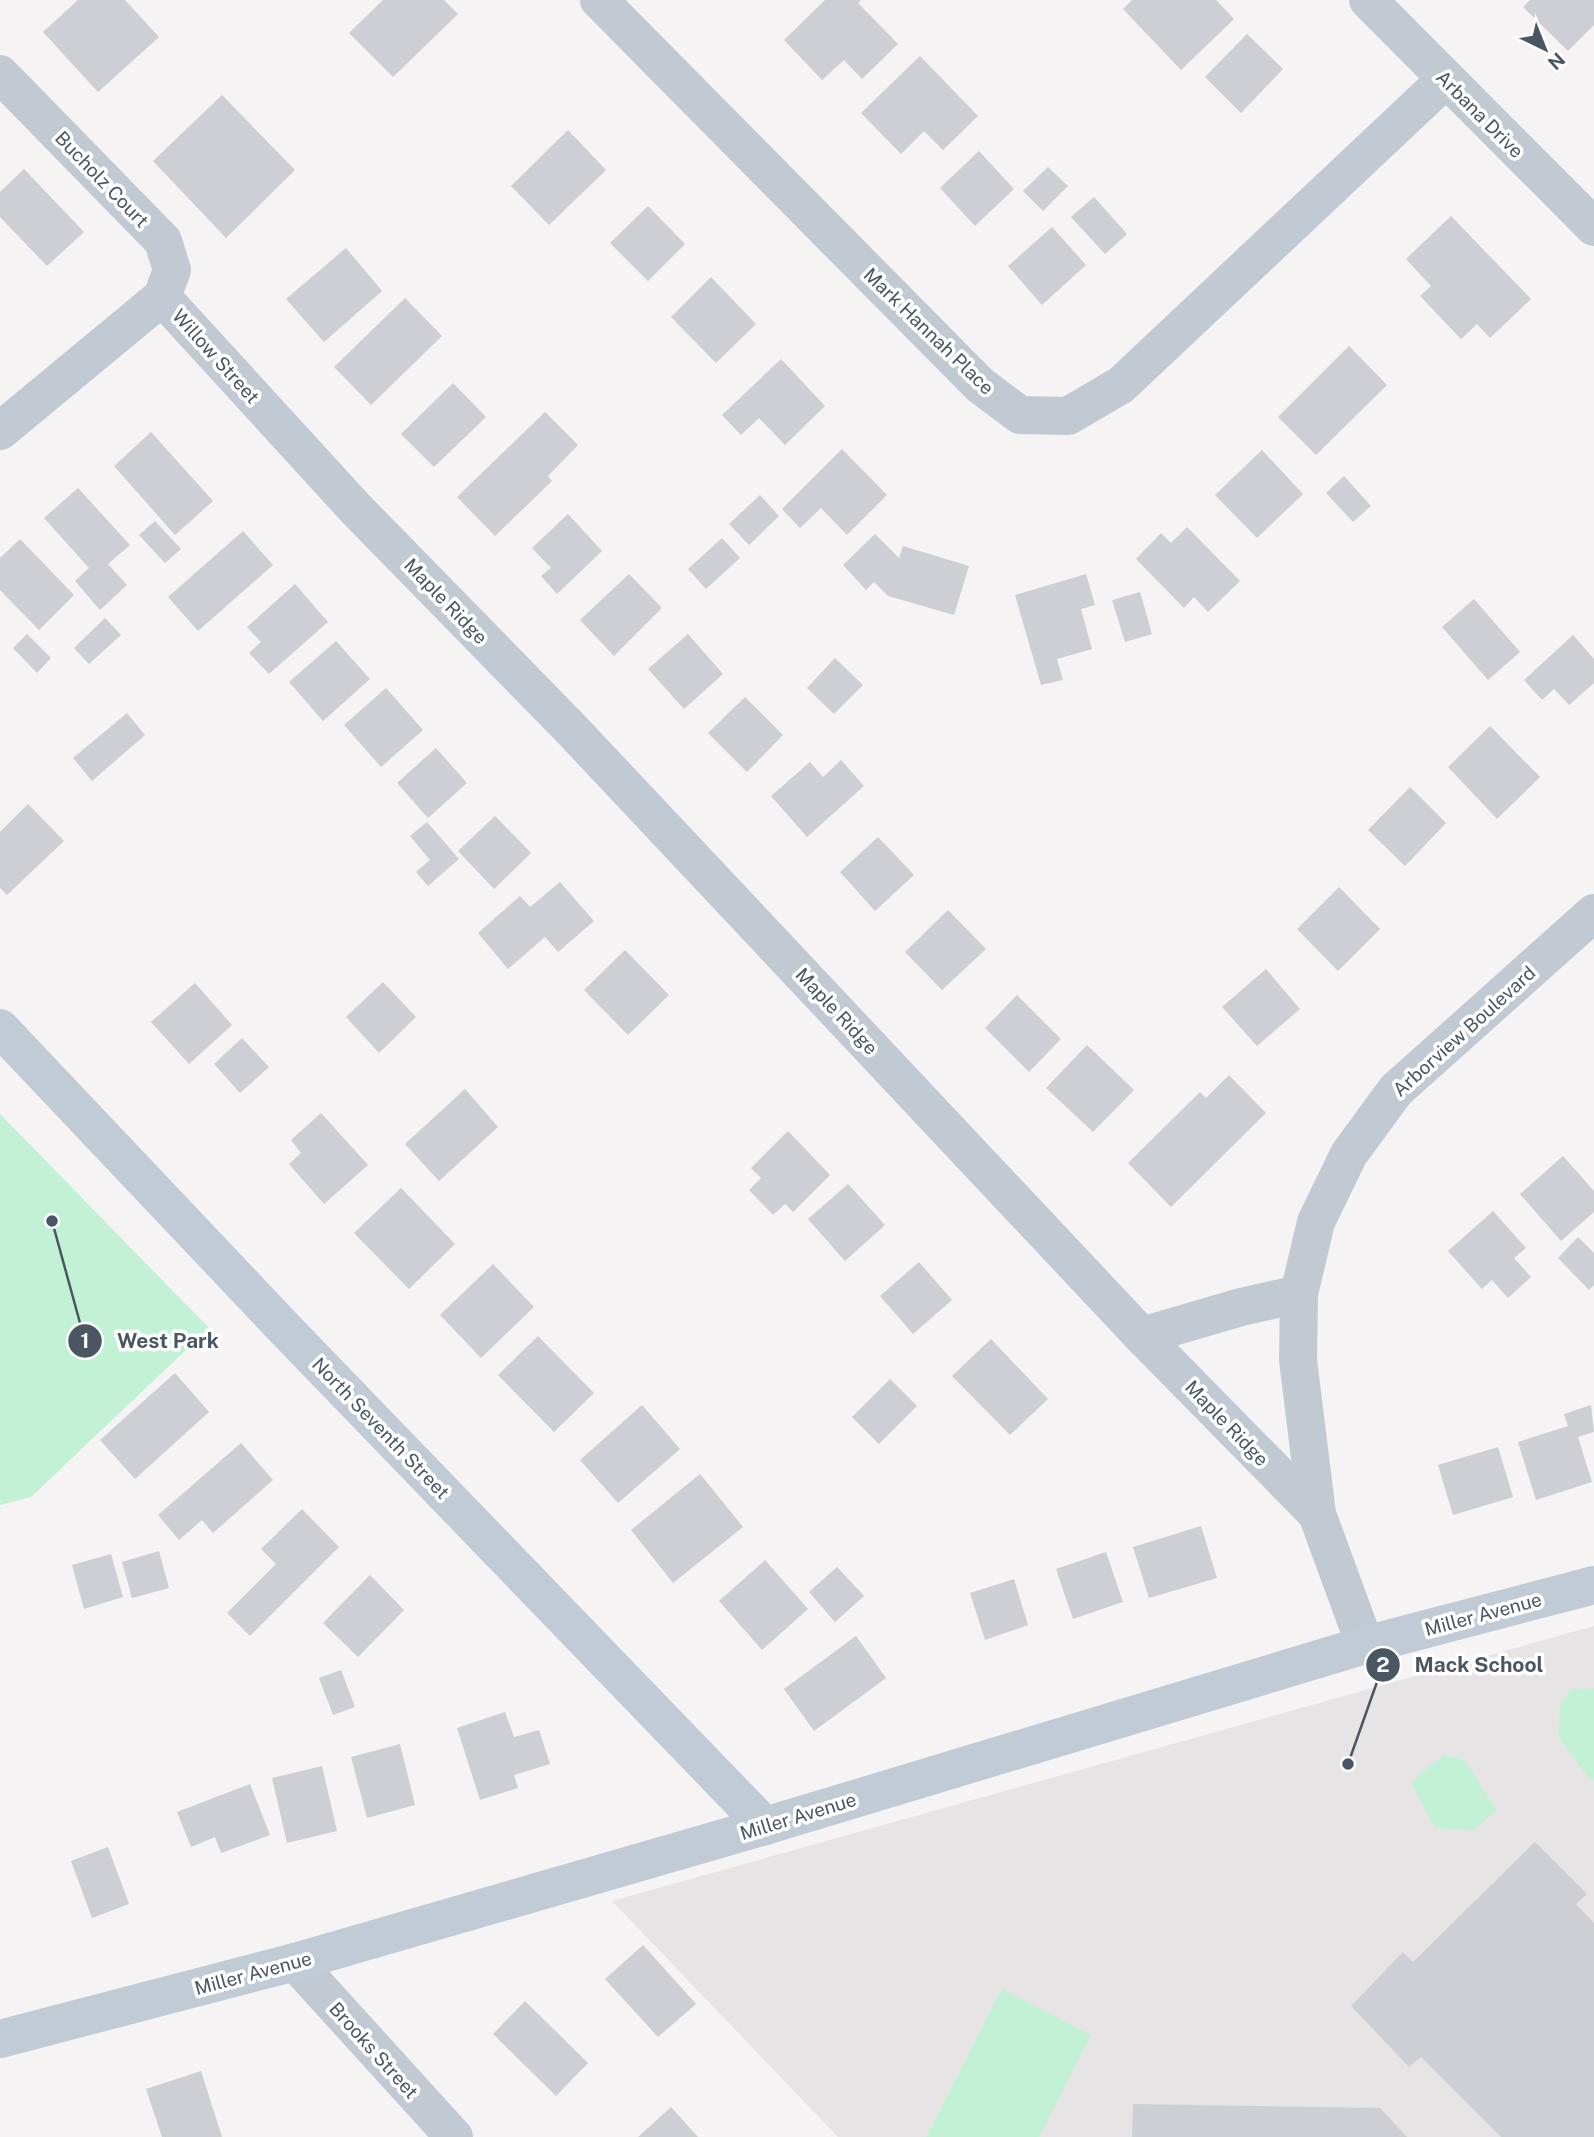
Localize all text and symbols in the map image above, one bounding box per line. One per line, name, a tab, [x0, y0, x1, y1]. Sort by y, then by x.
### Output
north arrow	[1510, 14, 1580, 84]
text: N	[1544, 48, 1570, 75]
street label: Arbana Drive	[1432, 66, 1528, 162]
street label: Bucholz Court	[51, 126, 153, 232]
street label: Mark Hannah Place	[859, 263, 999, 399]
street label: Willow Street	[168, 304, 264, 408]
street label: Maple Ridge	[400, 554, 492, 648]
street label: Arborview Boulevard	[1388, 961, 1540, 1101]
street label: Maple Ridge	[791, 963, 883, 1059]
callout: West Park	[68, 1320, 233, 1362]
text: 1	[81, 1328, 90, 1353]
text: West Park	[117, 1328, 219, 1353]
street label: North Seventh Street	[308, 1353, 454, 1503]
street label: Maple Ridge	[1181, 1376, 1273, 1470]
street label: Miller Avenue	[1422, 1588, 1544, 1640]
callout: Mack School	[1365, 1644, 1557, 1686]
text: 2	[1376, 1652, 1390, 1677]
text: Mack School	[1415, 1652, 1543, 1677]
street label: Miller Avenue	[737, 1788, 859, 1844]
street label: Miller Avenue	[192, 1947, 314, 1999]
street label: Brooks Street	[325, 1997, 423, 2103]

